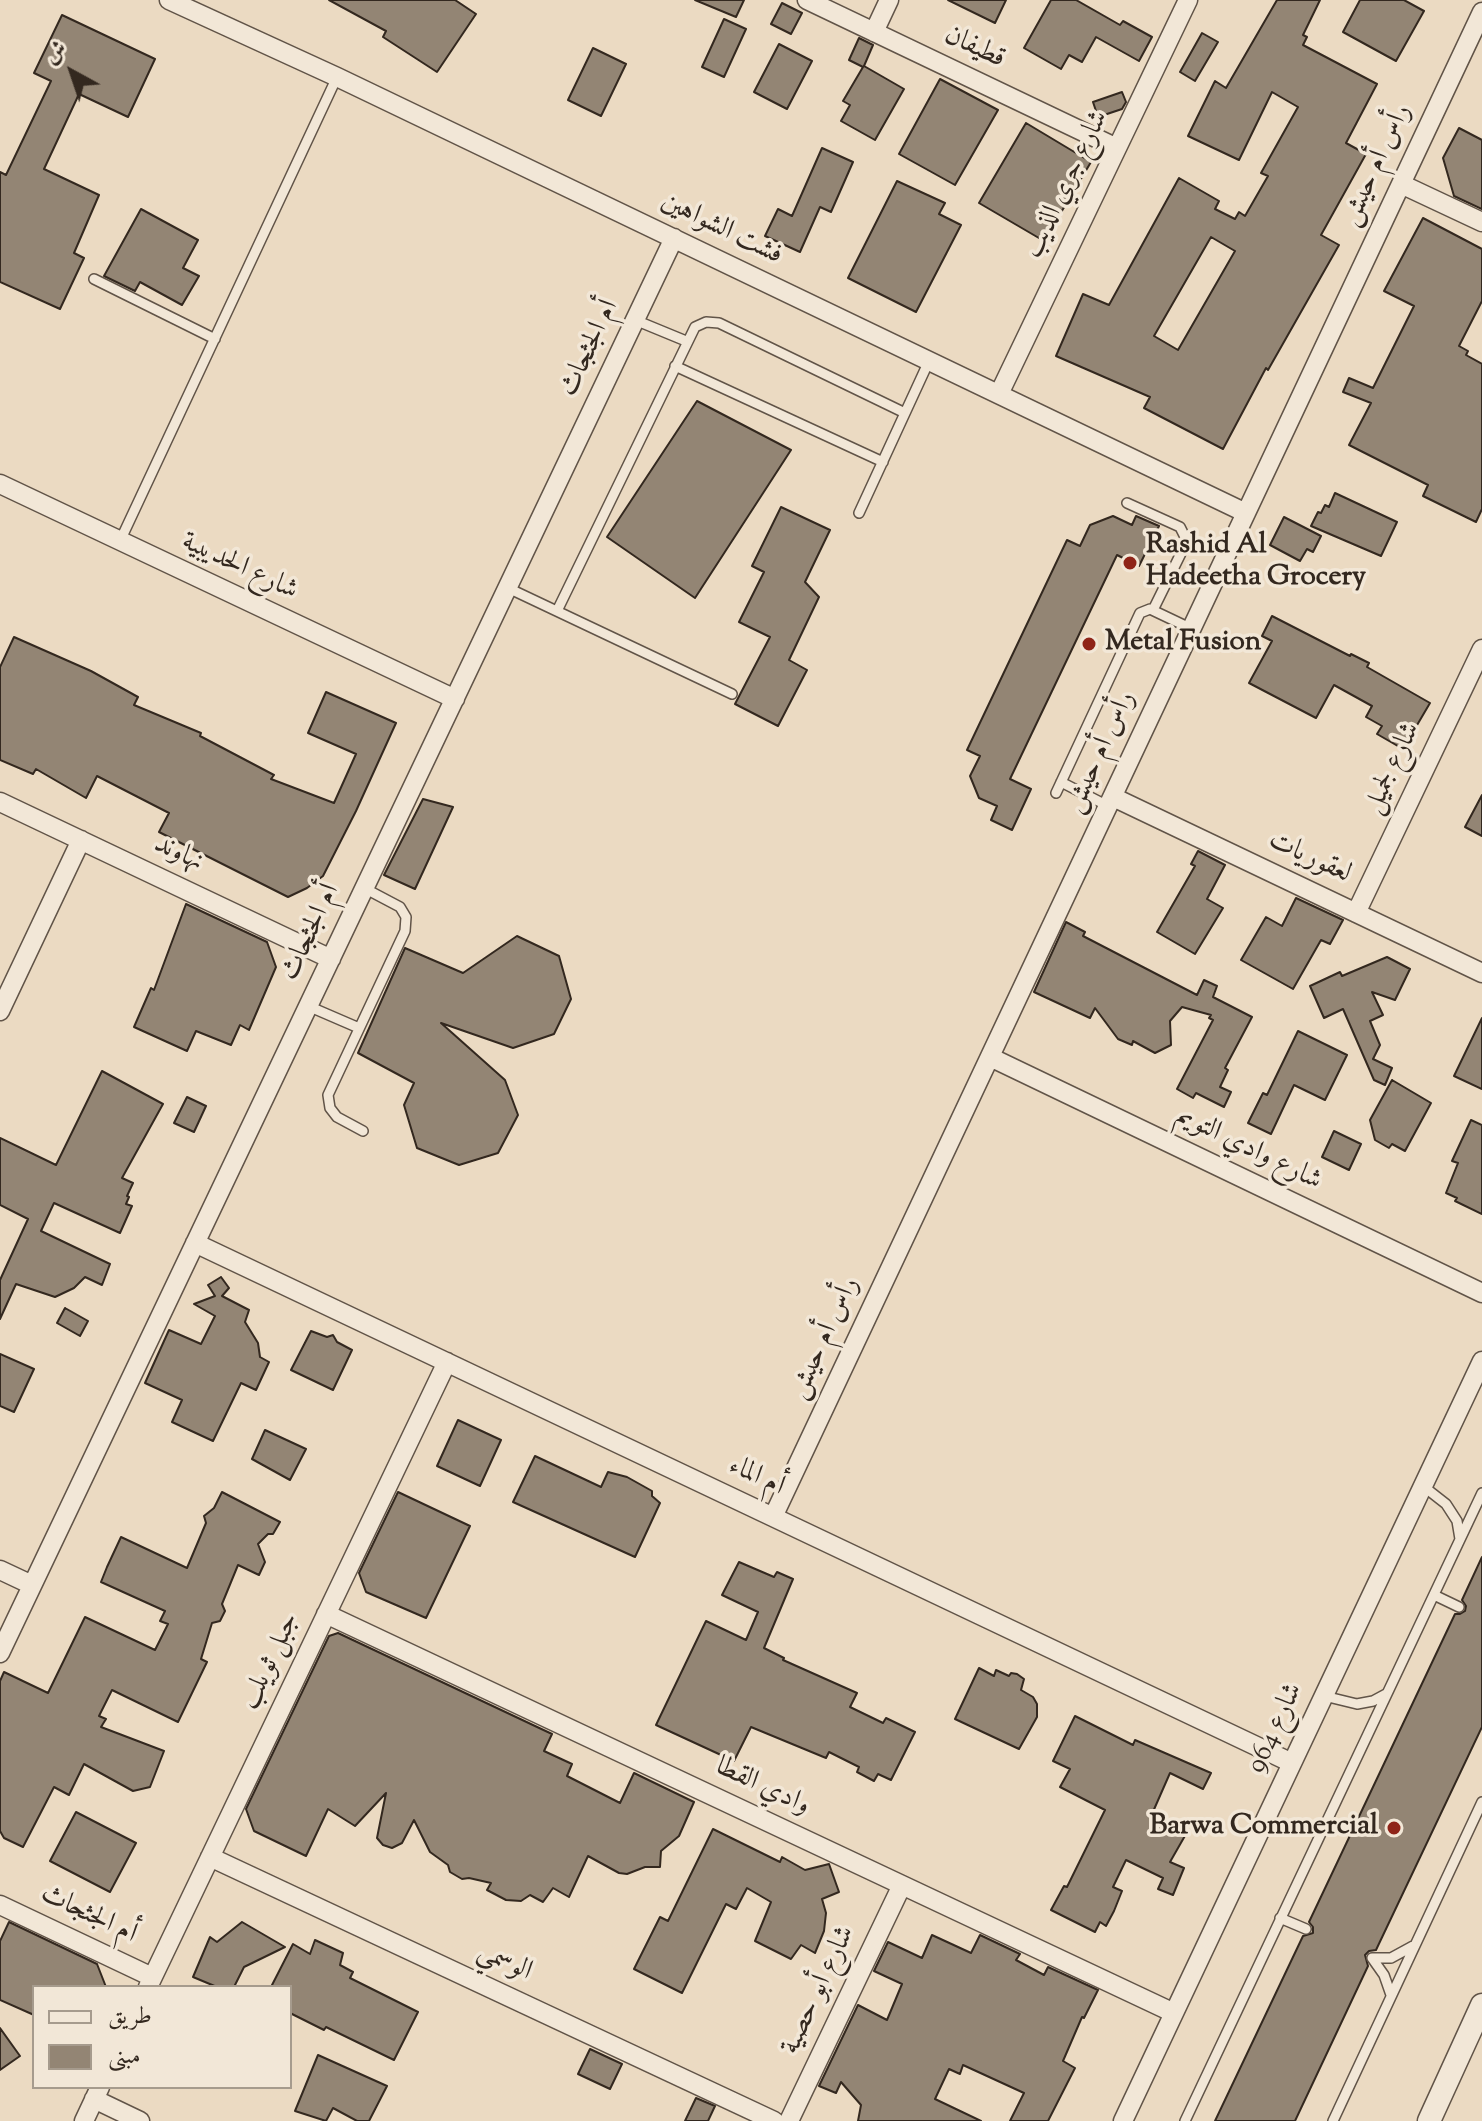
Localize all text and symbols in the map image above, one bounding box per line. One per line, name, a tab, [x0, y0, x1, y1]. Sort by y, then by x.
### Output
street label: قطيفان	[938, 20, 1010, 78]
north arrow	[32, 32, 112, 112]
text: ش	[38, 34, 75, 73]
street label: رأس أم حيش	[1335, 100, 1421, 232]
street label: شارع جري الذيب	[1018, 106, 1118, 264]
street label: فشت الشواهين	[655, 186, 787, 274]
street label: أم الجثجاث	[554, 295, 628, 403]
street label: شارع الحديبية	[175, 526, 303, 610]
place label: Rashid Al Hadeetha Grocery	[1146, 530, 1366, 596]
marker: Rashid Al Hadeetha Grocery	[1121, 554, 1139, 572]
place label: Metal Fusion	[1105, 627, 1261, 661]
marker: Metal Fusion	[1080, 635, 1098, 653]
street label: رأس أم حيش	[1059, 687, 1145, 819]
street label: شارع لجميل	[1358, 718, 1430, 820]
street label: لعقوريات	[1262, 825, 1356, 893]
street label: نهاوند	[148, 829, 208, 881]
street label: أم الجثجاث	[275, 879, 349, 987]
street label: شارع وادي التويم	[1170, 1100, 1326, 1200]
street label: رأس أم حيش	[783, 1273, 869, 1405]
street label: أم الماء	[722, 1450, 790, 1506]
street label: جبل ثويلب	[235, 1608, 309, 1716]
street label: شارع 964	[1242, 1679, 1312, 1779]
street label: وادي القطا	[709, 1752, 815, 1824]
place label: Barwa Commercial	[1150, 1811, 1378, 1845]
marker: Barwa Commercial	[1385, 1819, 1403, 1837]
street label: أم الجثجاث	[34, 1879, 142, 1953]
street label: شارع أبو حصية	[776, 1921, 864, 2061]
street label: الوسمي	[471, 1936, 537, 1990]
legend	[32, 1985, 292, 2089]
text: طريق	[108, 2000, 152, 2034]
text: مبنى	[108, 2040, 141, 2074]

